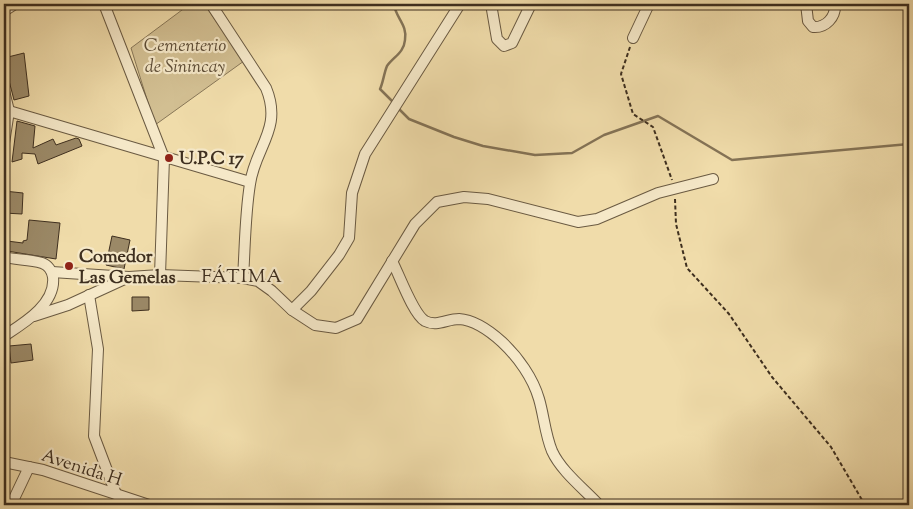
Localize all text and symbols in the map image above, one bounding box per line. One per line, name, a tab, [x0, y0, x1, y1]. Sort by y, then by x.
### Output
park label: Cementerio de Sinincay	[144, 34, 226, 81]
place label: U.P.C 17	[179, 147, 245, 173]
marker: U.P.C 17	[163, 152, 175, 164]
place label: Comedor Las Gemelas	[79, 245, 176, 292]
marker: Comedor Las Gemelas	[63, 260, 75, 272]
district label: FÁTIMA	[201, 264, 283, 291]
street label: Avenida H	[38, 444, 125, 494]

